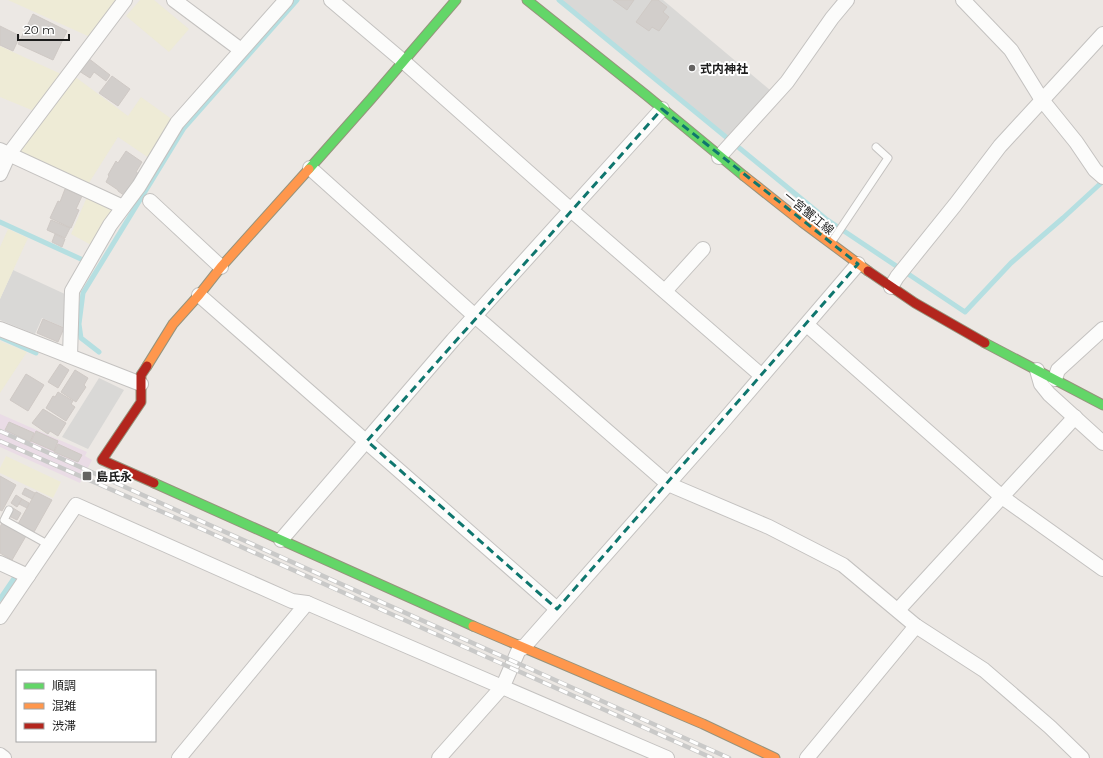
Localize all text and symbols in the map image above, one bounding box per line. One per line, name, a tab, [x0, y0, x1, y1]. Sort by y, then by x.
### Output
scale bar	[18, 16, 69, 42]
text: 20 m	[24, 22, 55, 37]
place label: 式内神社	[700, 61, 748, 76]
marker: 式内神社	[687, 63, 697, 73]
street label: 一宮蟹江線	[781, 188, 837, 238]
place label: 島氏永	[96, 469, 132, 484]
marker: 島氏永	[81, 470, 93, 482]
legend	[16, 670, 156, 742]
text: 順調	[52, 678, 76, 693]
text: 混雑	[52, 698, 76, 713]
text: 渋滞	[52, 718, 76, 733]

